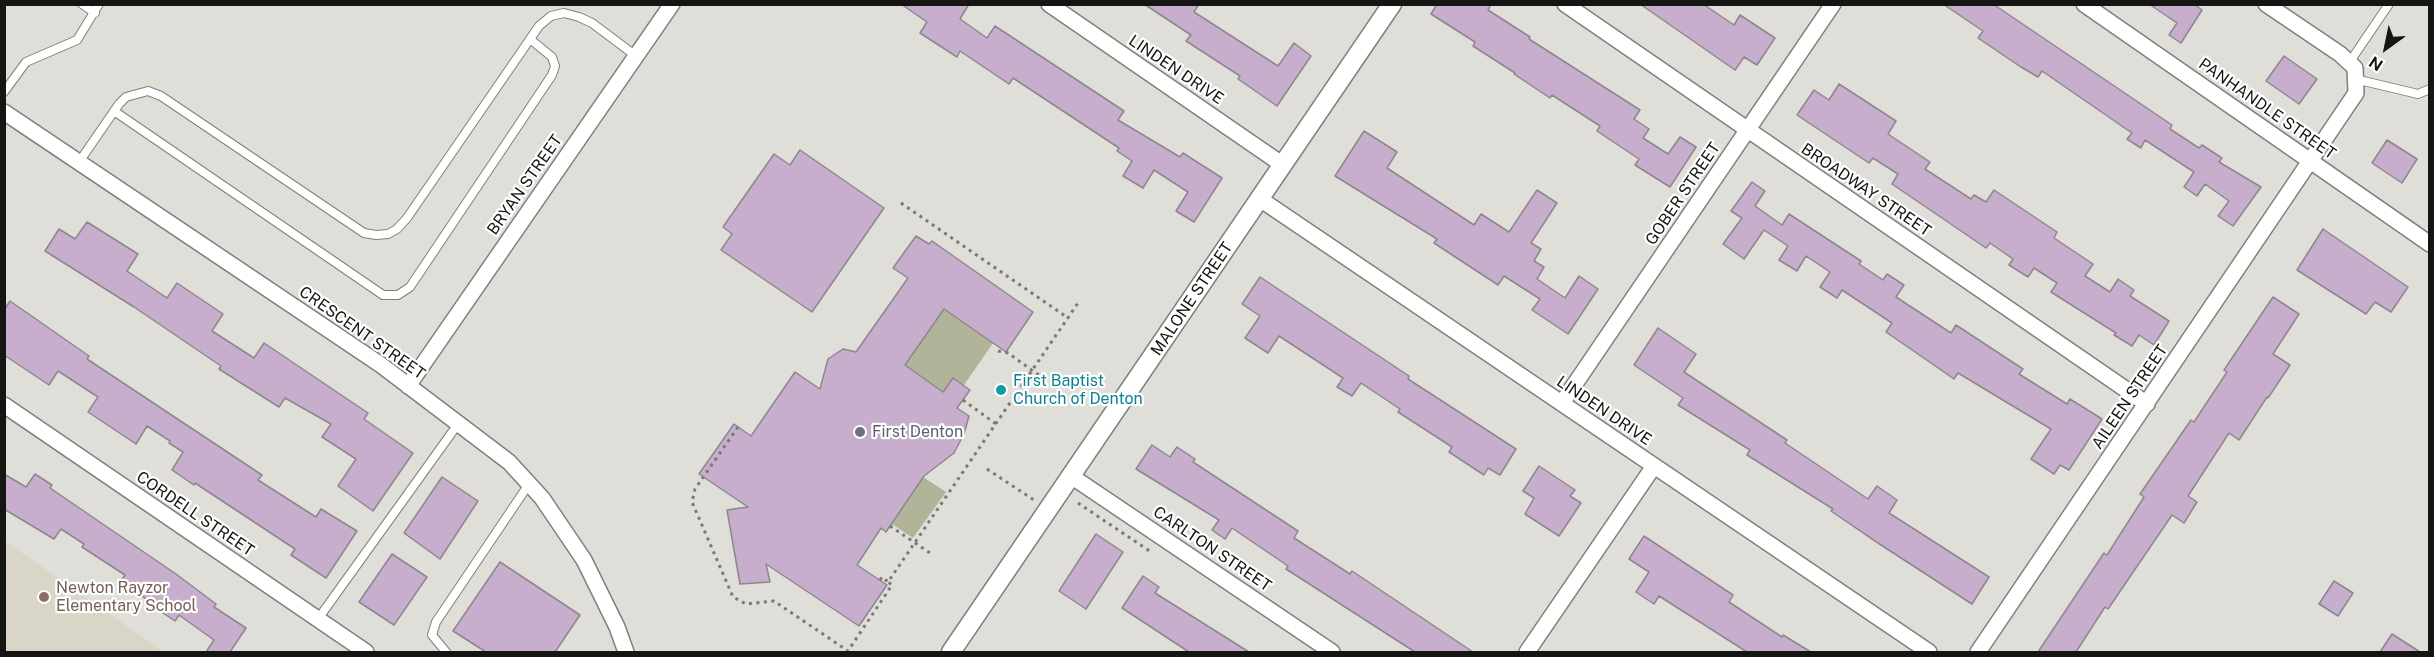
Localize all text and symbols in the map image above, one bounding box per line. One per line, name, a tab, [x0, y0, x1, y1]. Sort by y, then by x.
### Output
north arrow	[2356, 18, 2416, 78]
street label: LINDEN DRIVE	[1125, 31, 1227, 109]
text: N	[2366, 52, 2386, 75]
street label: PANHANDLE STREET	[2195, 54, 2339, 164]
street label: BRYAN STREET	[483, 131, 567, 239]
street label: GOBER STREET	[1642, 139, 1724, 249]
street label: BROADWAY STREET	[1797, 139, 1935, 241]
street label: MALONE STREET	[1147, 239, 1237, 359]
street label: CRESCENT STREET	[295, 282, 429, 384]
street label: AILEEN STREET	[2088, 341, 2172, 453]
place label: First Baptist Church of Denton	[1013, 371, 1143, 409]
street label: LINDEN DRIVE	[1553, 372, 1655, 450]
marker: First Baptist Church of Denton	[994, 383, 1008, 397]
place label: First Denton	[872, 422, 963, 442]
marker: First Denton	[853, 425, 867, 439]
street label: CORDELL STREET	[133, 468, 257, 560]
street label: CARLTON STREET	[1149, 502, 1275, 596]
place label: Newton Rayzor Elementary School	[56, 578, 196, 616]
marker: Newton Rayzor Elementary School	[37, 590, 51, 604]

